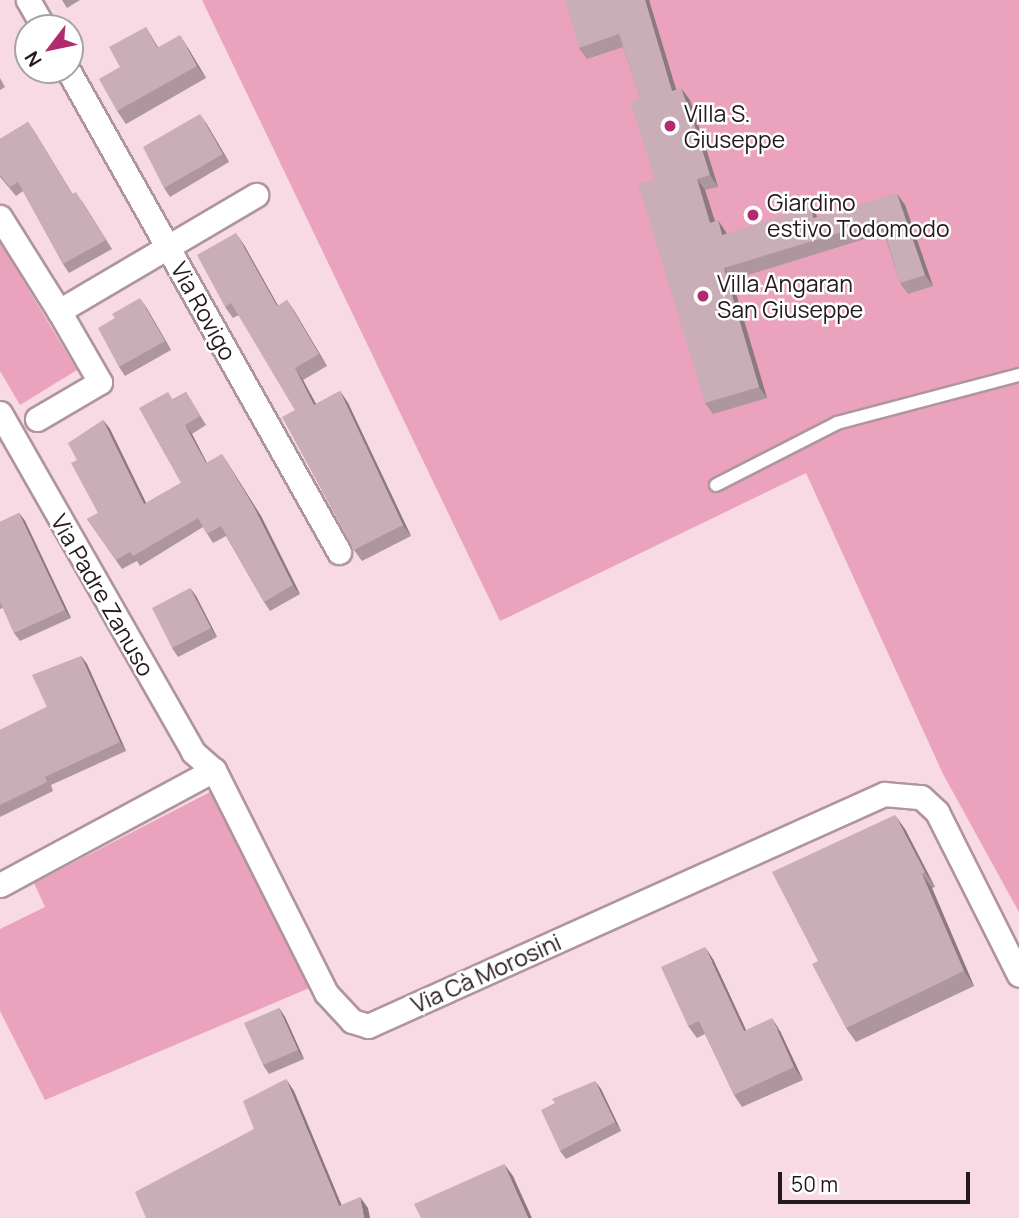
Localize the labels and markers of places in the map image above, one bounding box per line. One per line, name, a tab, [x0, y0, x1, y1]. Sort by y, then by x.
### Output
place label: Villa S. Giuseppe	[684, 99, 785, 153]
marker: Villa S. Giuseppe	[662, 118, 678, 134]
place label: Giardino estivo Todomodo	[767, 188, 950, 242]
marker: Giardino estivo Todomodo	[745, 207, 761, 223]
place label: Villa Angaran San Giuseppe	[717, 269, 863, 323]
marker: Villa Angaran San Giuseppe	[695, 288, 711, 304]

